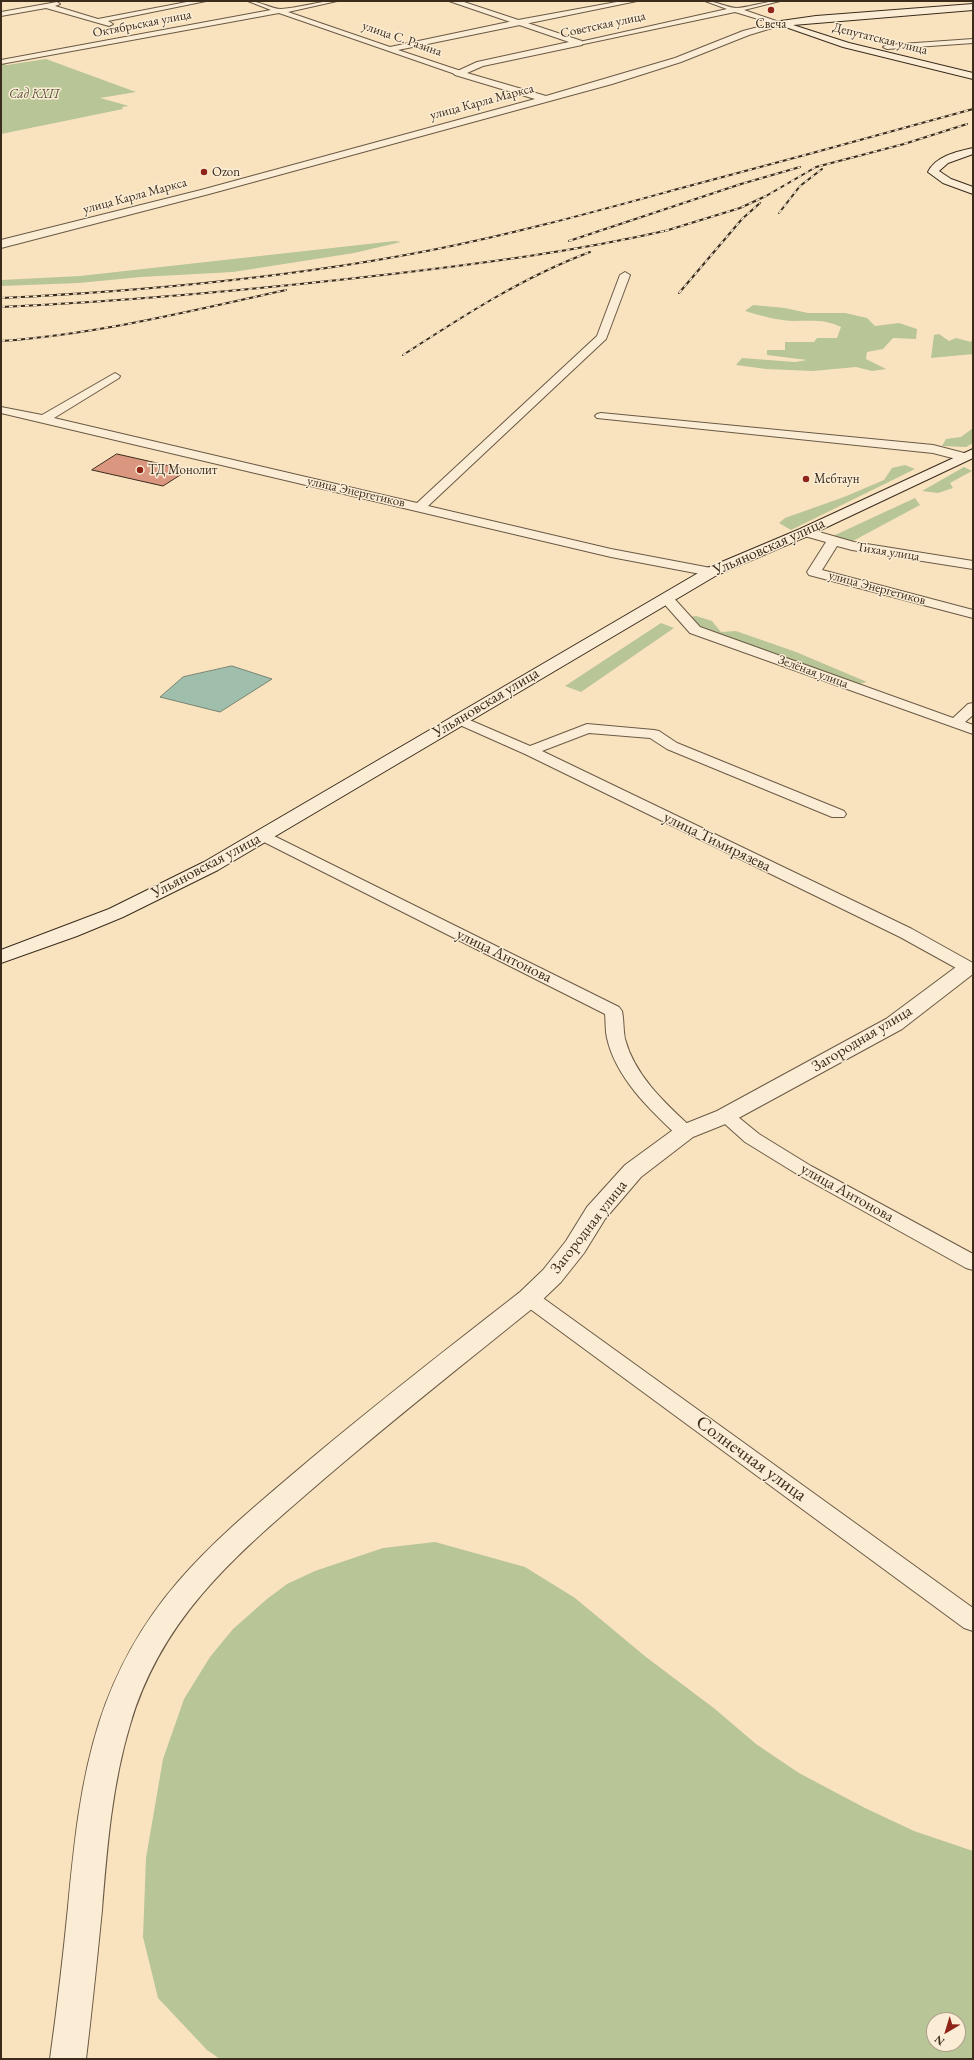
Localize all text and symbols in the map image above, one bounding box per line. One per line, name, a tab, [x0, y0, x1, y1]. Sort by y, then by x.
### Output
marker: Свеча	[766, 5, 776, 15]
street label: Октябрьская улица	[91, 7, 193, 41]
street label: Советская улица	[559, 8, 647, 42]
place label: Свеча	[756, 16, 786, 32]
street label: улица С. Разина	[360, 18, 444, 60]
street label: Депутатская улица	[831, 20, 929, 58]
street label: улица Карла Маркса	[428, 81, 536, 123]
park label: Сад КХП	[9, 86, 59, 102]
place label: Ozon	[212, 164, 240, 180]
marker: Ozon	[199, 167, 209, 177]
street label: улица Карла Маркса	[81, 175, 189, 217]
place label: ТД Монолит	[148, 462, 217, 478]
marker: ТД Монолит	[135, 465, 145, 475]
place label: Мебтаун	[814, 471, 860, 487]
street label: улица Энергетиков	[306, 473, 406, 511]
marker: Мебтаун	[801, 474, 811, 484]
street label: Ульяновская улица	[710, 514, 828, 580]
street label: Тихая улица	[855, 539, 921, 565]
street label: улица Энергетиков	[827, 568, 927, 608]
street label: Зелёная улица	[776, 652, 850, 692]
street label: Ульяновская улица	[429, 664, 543, 742]
street label: улица Тимирязева	[660, 808, 774, 876]
street label: Ульяновская улица	[148, 829, 264, 903]
street label: улица Антонова	[453, 925, 555, 987]
street label: Загородная улица	[808, 1002, 916, 1076]
street label: улица Антонова	[797, 1159, 897, 1227]
street label: Загородная улица	[546, 1176, 632, 1278]
street label: Солнечная улица	[691, 1411, 811, 1507]
north arrow	[926, 2012, 966, 2052]
text: N	[931, 2032, 947, 2049]

